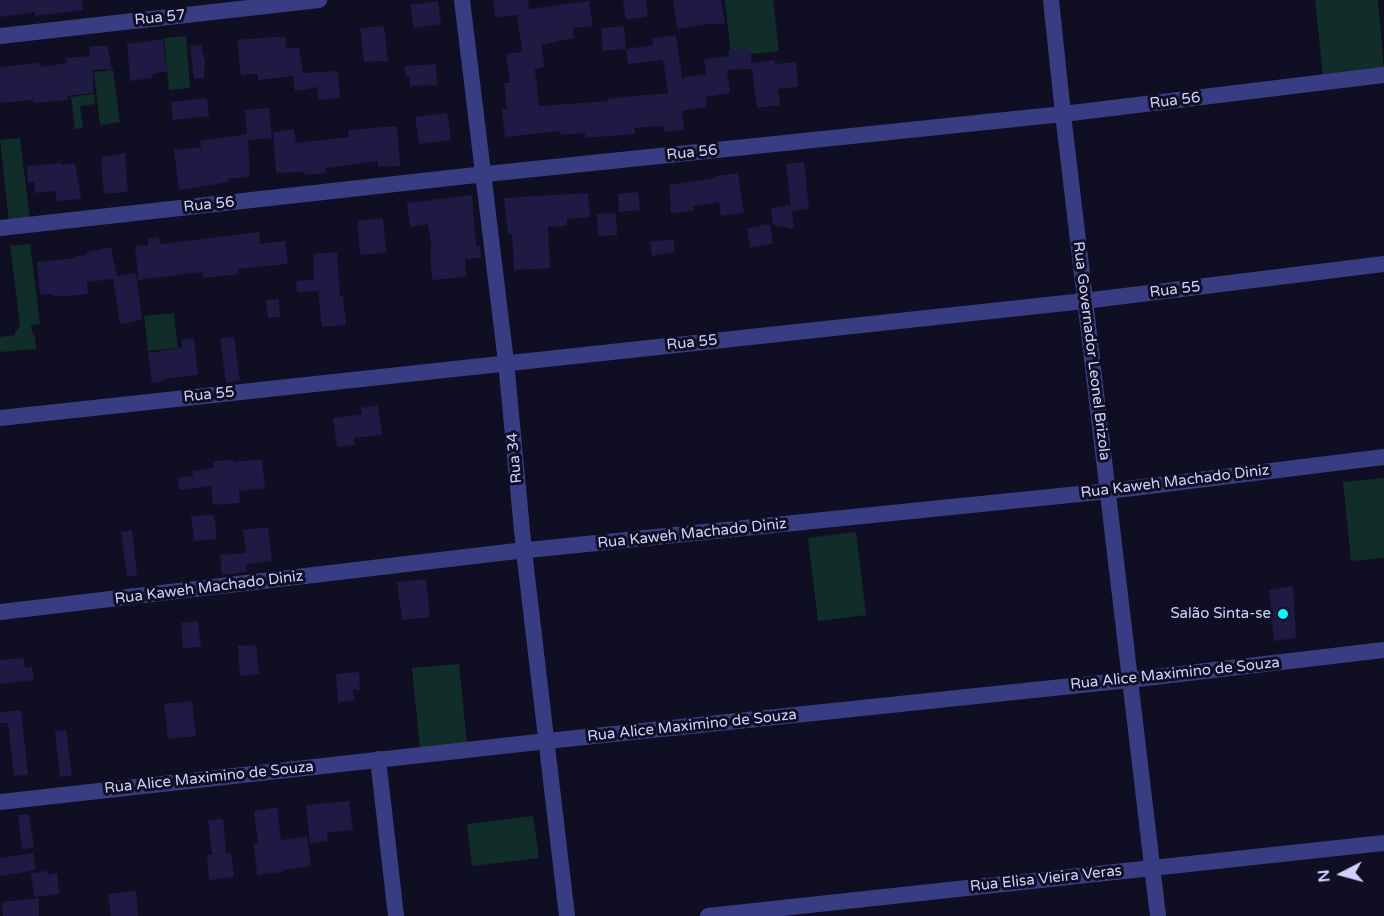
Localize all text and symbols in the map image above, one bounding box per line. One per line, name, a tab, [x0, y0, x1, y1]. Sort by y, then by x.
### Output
street label: Rua 57	[134, 6, 186, 30]
street label: Rua 56	[1149, 89, 1201, 113]
street label: Rua 56	[666, 141, 718, 165]
street label: Rua 56	[183, 193, 235, 217]
street label: Rua Governador Leonel Brizola	[1069, 241, 1113, 461]
street label: Rua 55	[1149, 278, 1201, 302]
street label: Rua 55	[666, 331, 718, 355]
street label: Rua 55	[183, 383, 235, 407]
street label: Rua 34	[504, 432, 526, 484]
street label: Rua Kaweh Machado Diniz	[1080, 461, 1270, 503]
street label: Rua Kaweh Machado Diniz	[597, 515, 787, 553]
street label: Rua Kaweh Machado Diniz	[114, 567, 304, 609]
place label: Salão Sinta-se	[1170, 605, 1271, 623]
marker: Salão Sinta-se	[1276, 607, 1290, 621]
street label: Rua Alice Maximino de Souza	[1069, 654, 1281, 694]
street label: Rua Alice Maximino de Souza	[586, 706, 798, 746]
street label: Rua Alice Maximino de Souza	[103, 758, 315, 798]
north arrow	[1312, 844, 1372, 904]
street label: Rua Elisa Vieira Veras	[969, 862, 1123, 896]
text: N	[1313, 868, 1335, 883]

